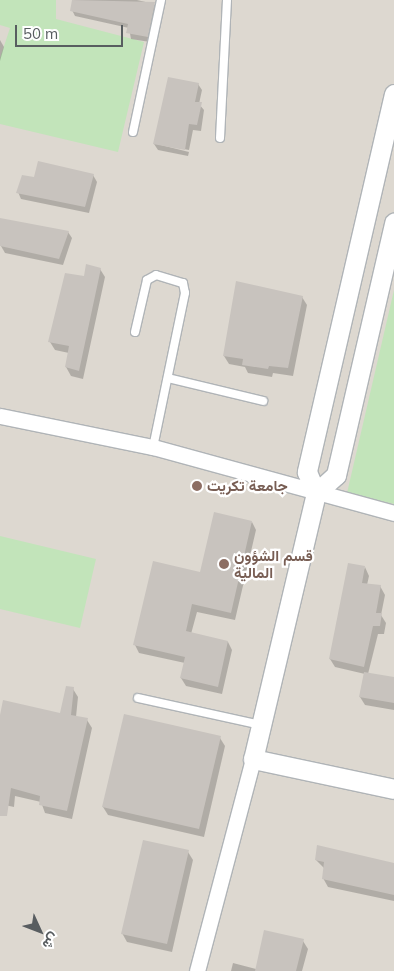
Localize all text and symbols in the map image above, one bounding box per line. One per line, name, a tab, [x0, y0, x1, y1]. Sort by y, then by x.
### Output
scale bar	[18, 15, 125, 47]
text: 50 m	[23, 24, 58, 43]
place label: جامعة تكريت	[207, 477, 288, 495]
marker: جامعة تكريت	[191, 480, 203, 492]
place label: قسم الشؤون المالية	[234, 546, 313, 581]
marker: قسم الشؤون المالية	[218, 558, 230, 570]
north arrow	[15, 906, 65, 956]
text: ش	[39, 929, 63, 954]

